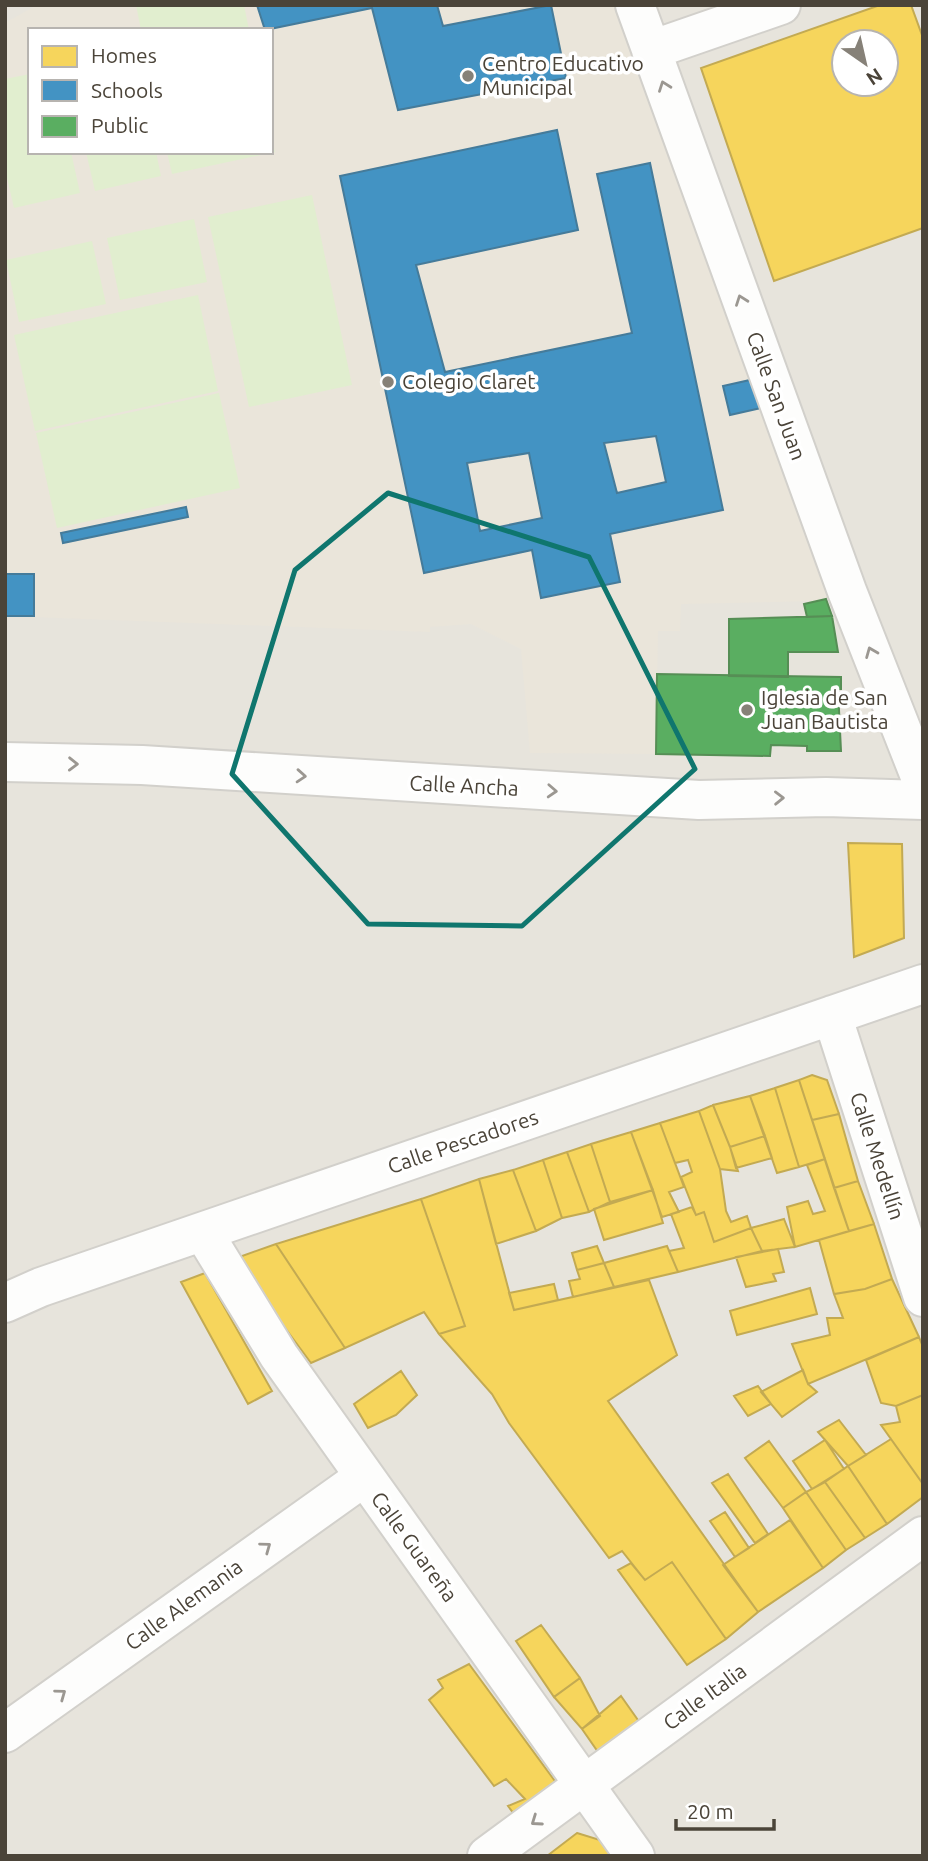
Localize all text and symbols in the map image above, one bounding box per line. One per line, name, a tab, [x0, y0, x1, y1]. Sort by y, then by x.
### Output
legend	[28, 28, 273, 154]
north arrow	[830, 28, 900, 98]
text: Homes	[91, 43, 157, 67]
place label: Centro Educativo Municipal	[482, 51, 644, 99]
text: N	[862, 64, 887, 90]
marker: Centro Educativo Municipal	[460, 68, 476, 84]
text: Schools	[91, 78, 163, 102]
one-way arrow	[658, 81, 672, 93]
text: Public	[91, 113, 148, 137]
one-way arrow	[735, 295, 749, 307]
street label: Calle San Juan	[743, 328, 811, 463]
place label: Colegio Claret	[402, 369, 536, 393]
marker: Colegio Claret	[380, 374, 396, 390]
one-way arrow	[865, 646, 879, 658]
place label: Iglesia de San Juan Bautista	[761, 685, 889, 733]
marker: Iglesia de San Juan Bautista	[739, 702, 755, 718]
one-way arrow	[68, 756, 79, 771]
one-way arrow	[295, 768, 306, 783]
street label: Calle Ancha	[409, 770, 519, 800]
one-way arrow	[547, 784, 558, 799]
one-way arrow	[774, 791, 785, 806]
street label: Calle Medellín	[846, 1089, 910, 1223]
street label: Calle Pescadores	[384, 1104, 541, 1178]
street label: Calle Guareña	[367, 1487, 463, 1606]
one-way arrow	[258, 1543, 271, 1555]
street label: Calle Alemania	[120, 1554, 247, 1655]
street label: Calle Italia	[658, 1658, 751, 1734]
one-way arrow	[53, 1689, 66, 1702]
scale bar	[676, 1787, 774, 1831]
text: 20 m	[687, 1799, 734, 1823]
one-way arrow	[531, 1813, 544, 1825]

